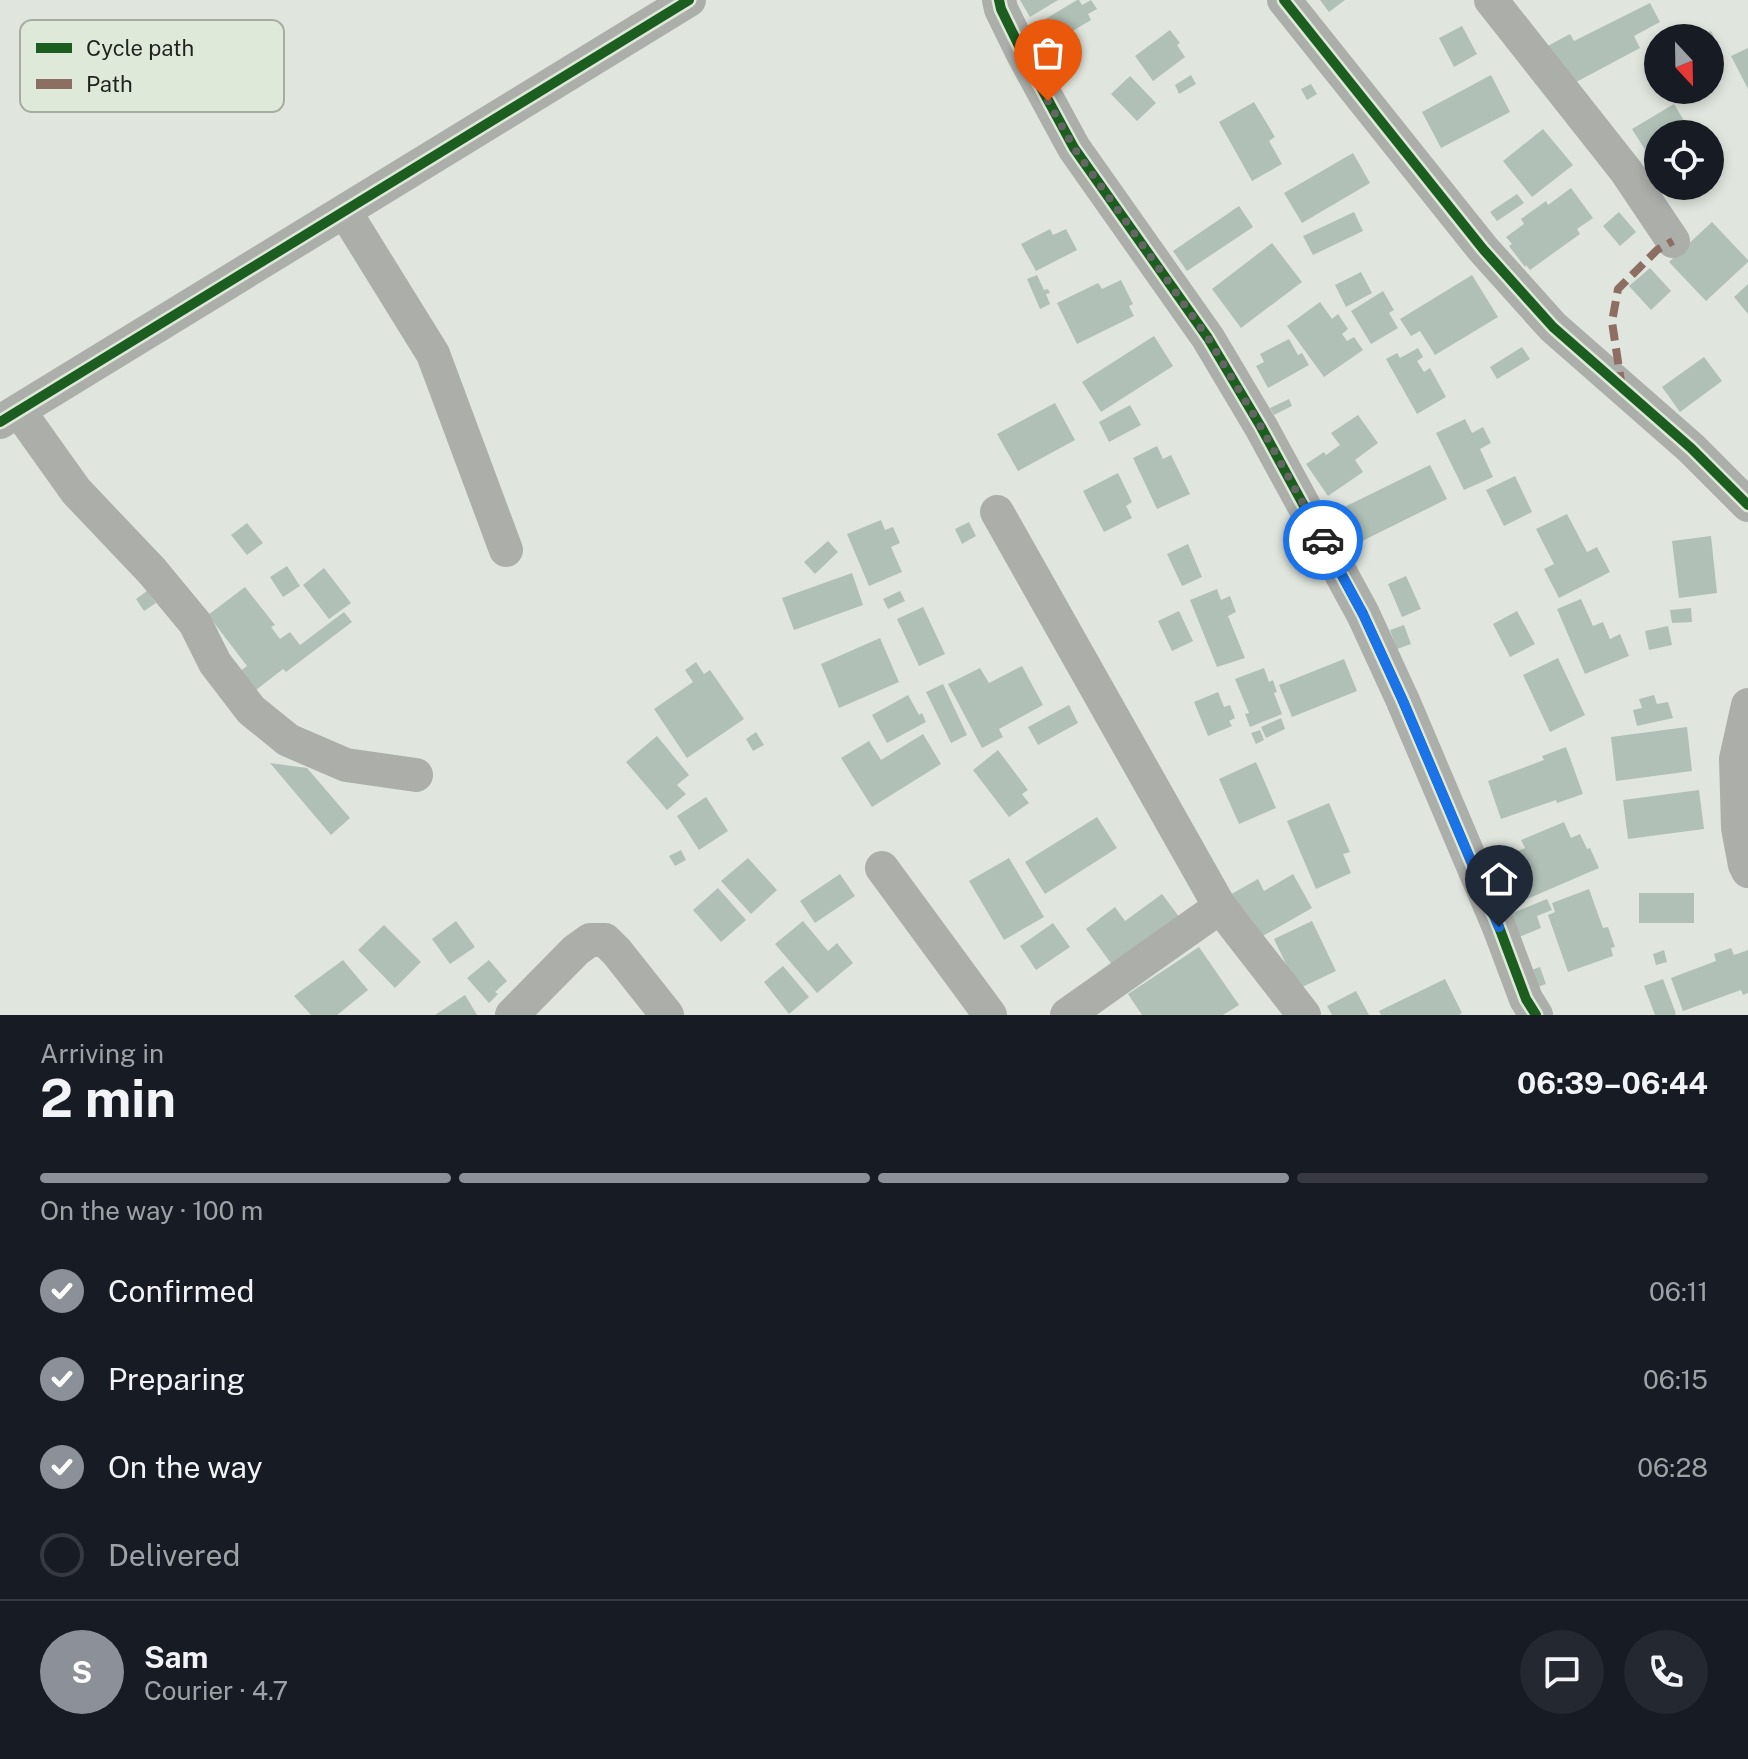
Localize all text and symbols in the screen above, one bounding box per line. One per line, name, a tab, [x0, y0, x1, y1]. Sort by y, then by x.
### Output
pin	[1014, 19, 1082, 101]
legend	[20, 20, 284, 112]
north arrow	[1644, 24, 1724, 104]
map controls	[1644, 24, 1724, 200]
icon: bag	[1026, 31, 1070, 75]
text: Cycle path	[86, 35, 194, 61]
text: Path	[86, 71, 133, 97]
button: locate	[1644, 120, 1724, 200]
courier	[1283, 500, 1363, 580]
icon: car	[1301, 518, 1345, 562]
pin	[1465, 845, 1533, 927]
icon: home	[1477, 857, 1521, 901]
text: Arriving in	[40, 1038, 164, 1069]
text: 06:39–06:44	[1517, 1065, 1708, 1101]
text: 2 min	[40, 1068, 176, 1129]
text: On the way · 100 m	[40, 1195, 263, 1226]
icon: check	[40, 1269, 84, 1313]
text: Confirmed	[108, 1273, 254, 1309]
text: 06:11	[1649, 1276, 1708, 1307]
icon: check	[40, 1357, 84, 1401]
text: Preparing	[108, 1361, 245, 1397]
text: 06:15	[1643, 1364, 1708, 1395]
icon: check	[40, 1445, 84, 1489]
text: On the way	[108, 1449, 262, 1485]
text: 06:28	[1637, 1452, 1708, 1483]
text: Delivered	[108, 1537, 240, 1573]
button: chat	[1520, 1630, 1604, 1714]
button: phone	[1624, 1630, 1708, 1714]
text: Sam	[144, 1639, 208, 1675]
text: S	[72, 1654, 92, 1690]
text: Courier · 4.7	[144, 1675, 288, 1706]

